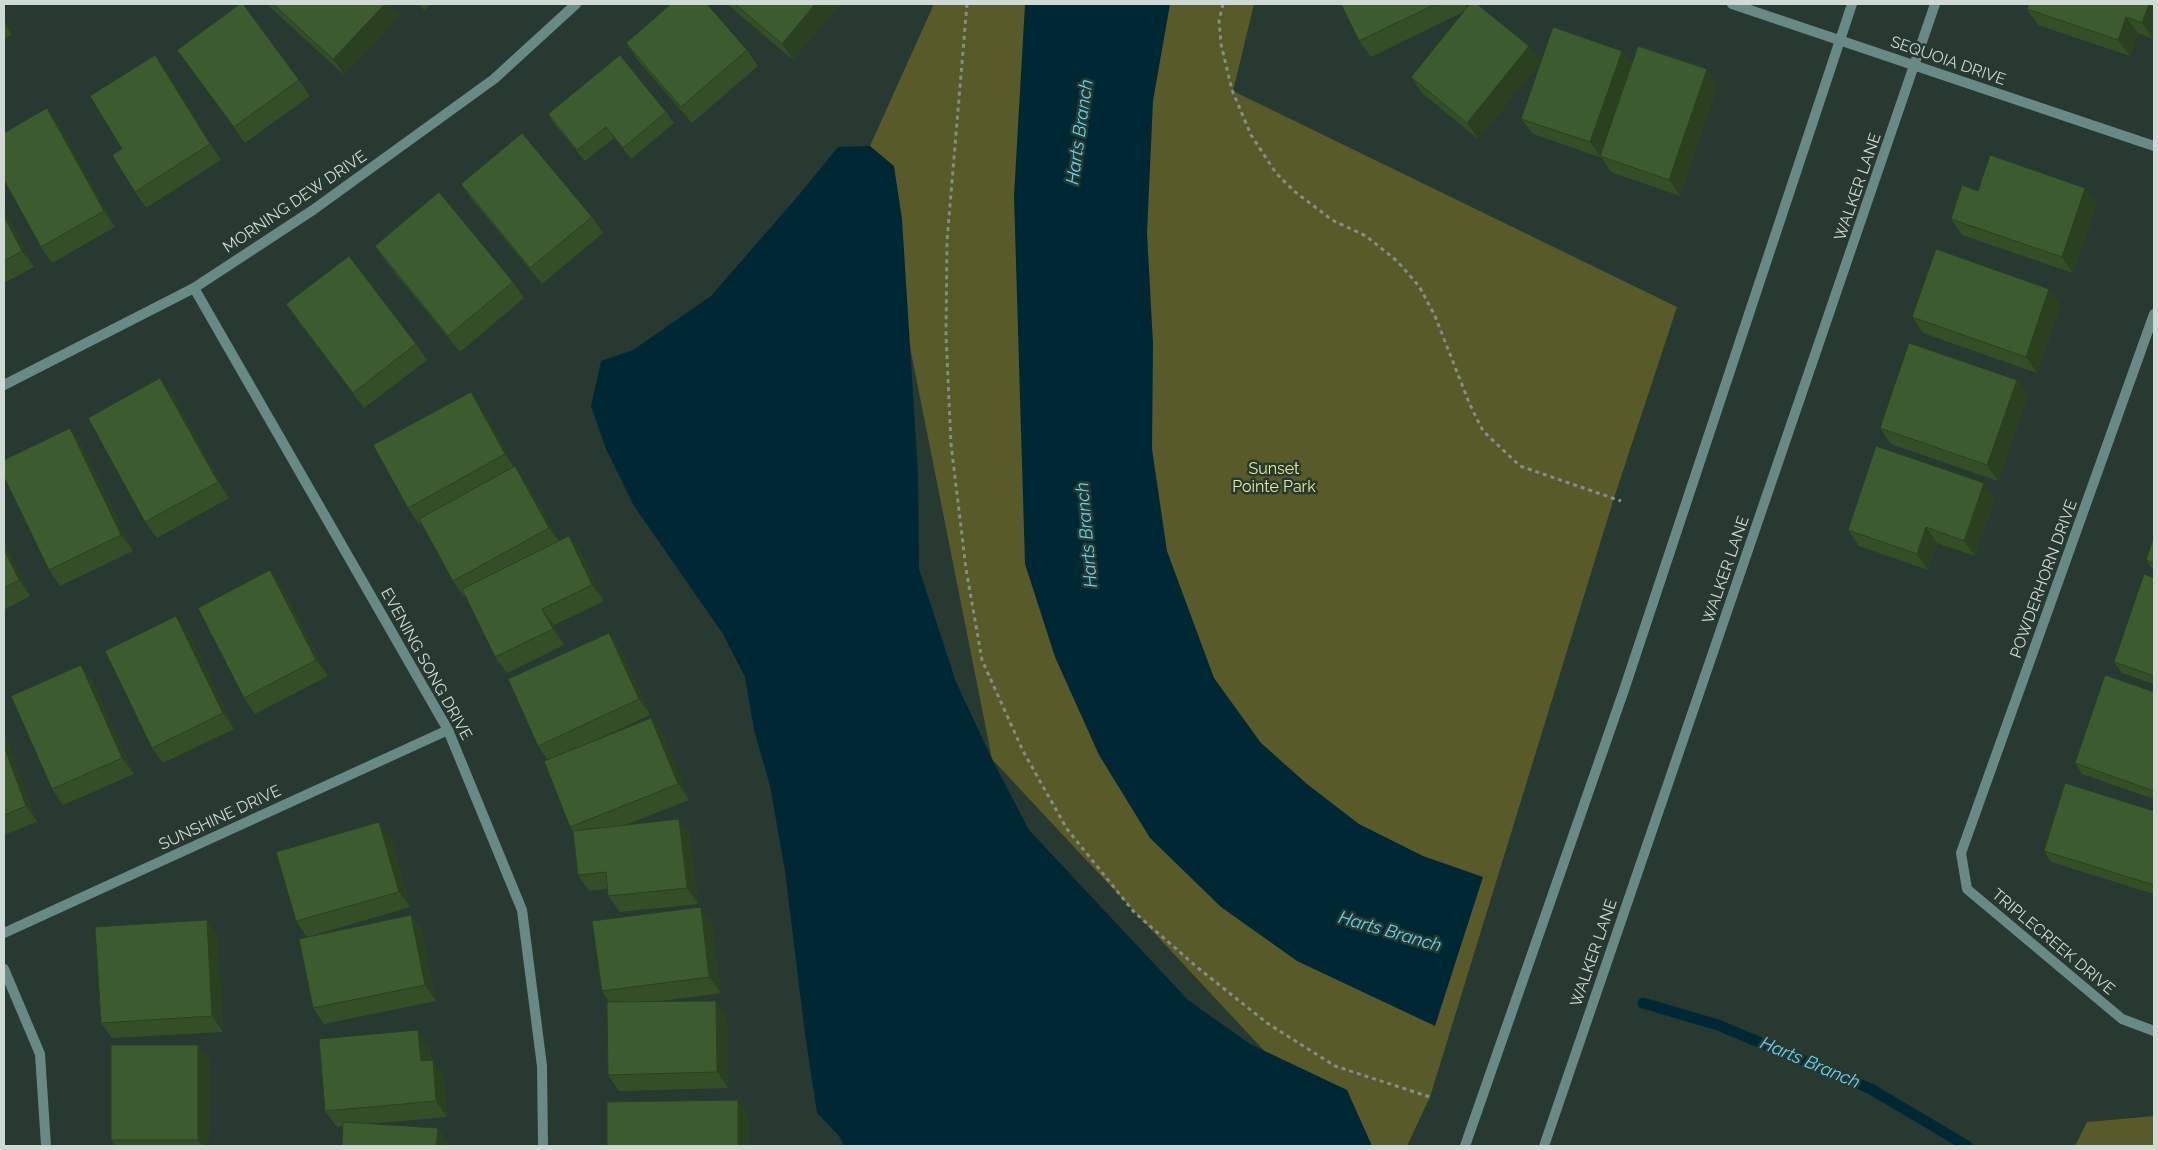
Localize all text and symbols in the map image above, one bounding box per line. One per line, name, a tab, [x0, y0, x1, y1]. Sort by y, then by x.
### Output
street label: SEQUOIA DRIVE	[1888, 32, 2008, 90]
water label: Harts Branch	[1062, 78, 1098, 186]
street label: WALKER LANE	[1831, 131, 1885, 243]
street label: MORNING DEW DRIVE	[220, 147, 370, 257]
park label: Sunset Pointe Park	[1232, 459, 1316, 497]
water label: Harts Branch	[1072, 481, 1102, 589]
street label: POWDERHORN DRIVE	[2006, 497, 2082, 661]
street label: WALKER LANE	[1699, 514, 1753, 626]
street label: EVENING SONG DRIVE	[376, 585, 476, 743]
street label: SUNSHINE DRIVE	[156, 781, 284, 855]
street label: TRIPLECREEK DRIVE	[1988, 885, 2118, 999]
street label: WALKER LANE	[1567, 897, 1621, 1009]
water label: Harts Branch	[1336, 907, 1444, 957]
water label: Harts Branch	[1757, 1032, 1863, 1094]

